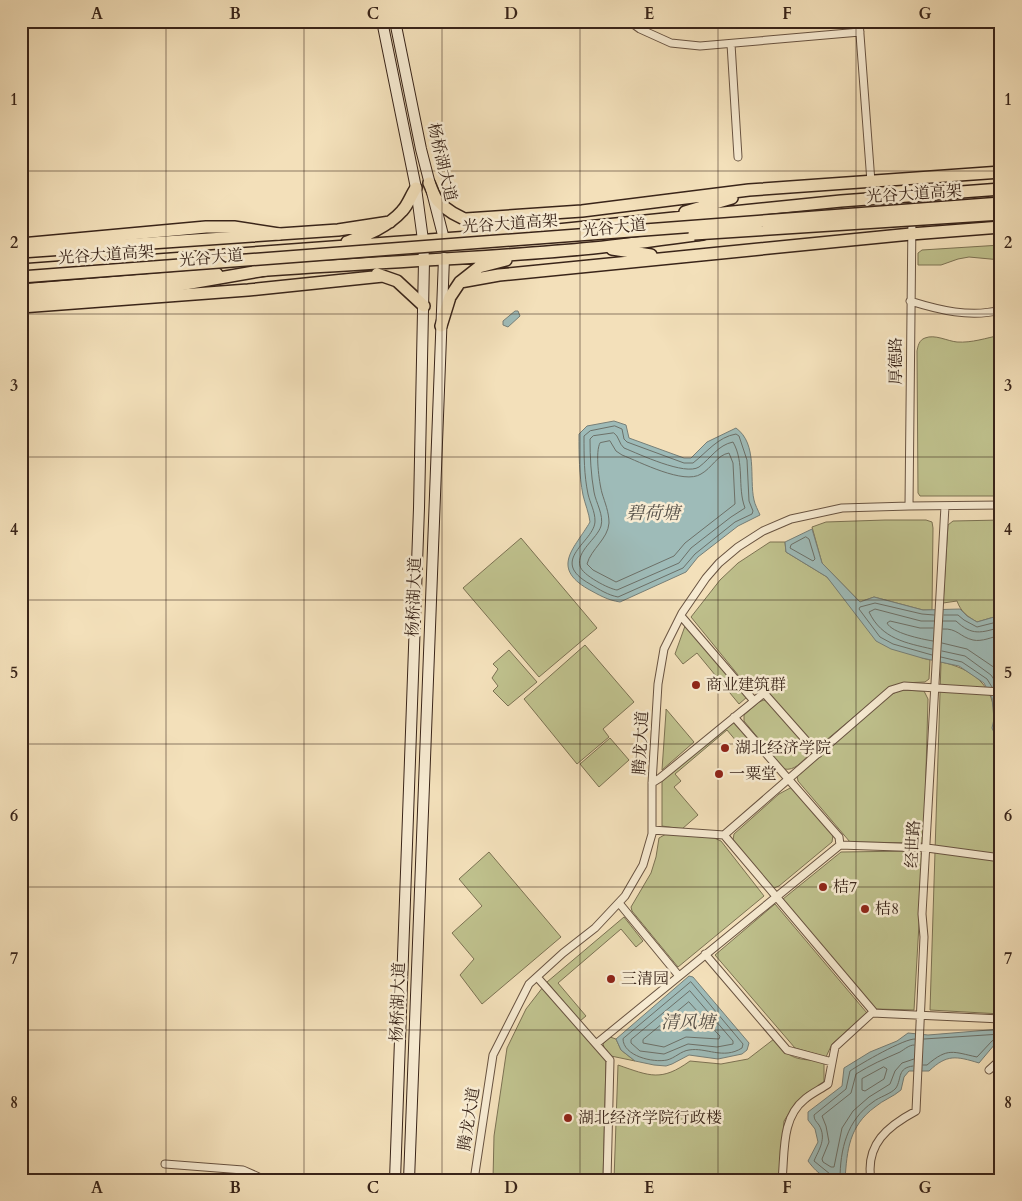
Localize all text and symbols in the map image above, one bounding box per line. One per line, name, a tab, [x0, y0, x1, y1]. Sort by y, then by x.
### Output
text: A	[91, 3, 103, 25]
text: B	[229, 3, 241, 25]
text: C	[367, 3, 379, 25]
text: D	[504, 3, 518, 25]
text: E	[644, 3, 654, 25]
text: F	[782, 3, 792, 25]
text: G	[918, 3, 932, 25]
text: 1	[10, 89, 18, 111]
text: 1	[1004, 89, 1012, 111]
street label: 杨桥湖大道	[422, 121, 462, 203]
street label: 光谷大道高架	[865, 180, 963, 208]
street label: 光谷大道高架	[461, 210, 559, 238]
street label: 光谷大道	[581, 214, 647, 242]
text: 2	[10, 232, 18, 254]
text: 2	[1004, 232, 1012, 254]
street label: 光谷大道高架	[57, 241, 155, 269]
street label: 光谷大道	[178, 244, 244, 272]
street label: 厚德路	[885, 337, 907, 385]
text: 3	[10, 375, 18, 397]
text: 3	[1004, 375, 1012, 397]
water label: 碧荷塘	[626, 501, 683, 526]
text: 4	[10, 519, 18, 541]
text: 4	[1004, 519, 1012, 541]
street label: 杨桥湖大道	[402, 557, 426, 637]
text: 5	[10, 662, 18, 684]
text: 5	[1004, 662, 1012, 684]
place label: 商业建筑群	[706, 674, 786, 696]
marker: 商业建筑群	[690, 679, 702, 691]
street label: 腾龙大道	[628, 710, 654, 776]
place label: 湖北经济学院	[735, 737, 831, 759]
marker: 湖北经济学院	[719, 742, 731, 754]
place label: 一粟堂	[729, 763, 777, 785]
marker: 一粟堂	[713, 768, 725, 780]
text: 6	[10, 805, 18, 827]
text: 6	[1004, 805, 1012, 827]
street label: 经世路	[901, 819, 925, 869]
place label: 桔7	[833, 876, 857, 898]
marker: 桔7	[817, 881, 829, 893]
place label: 桔8	[875, 898, 899, 920]
marker: 桔8	[859, 903, 871, 915]
text: 7	[10, 948, 18, 970]
text: 7	[1004, 948, 1012, 970]
street label: 杨桥湖大道	[386, 962, 410, 1042]
place label: 三清园	[621, 968, 669, 990]
marker: 三清园	[605, 973, 617, 985]
water label: 清风塘	[661, 1010, 718, 1035]
street label: 腾龙大道	[453, 1086, 485, 1152]
text: 8	[10, 1092, 18, 1114]
text: 8	[1004, 1092, 1012, 1114]
place label: 湖北经济学院行政楼	[578, 1107, 722, 1129]
marker: 湖北经济学院行政楼	[562, 1112, 574, 1124]
text: A	[91, 1177, 103, 1199]
text: B	[229, 1177, 241, 1199]
text: C	[367, 1177, 379, 1199]
text: D	[504, 1177, 518, 1199]
text: E	[644, 1177, 654, 1199]
text: F	[782, 1177, 792, 1199]
text: G	[918, 1177, 932, 1199]

